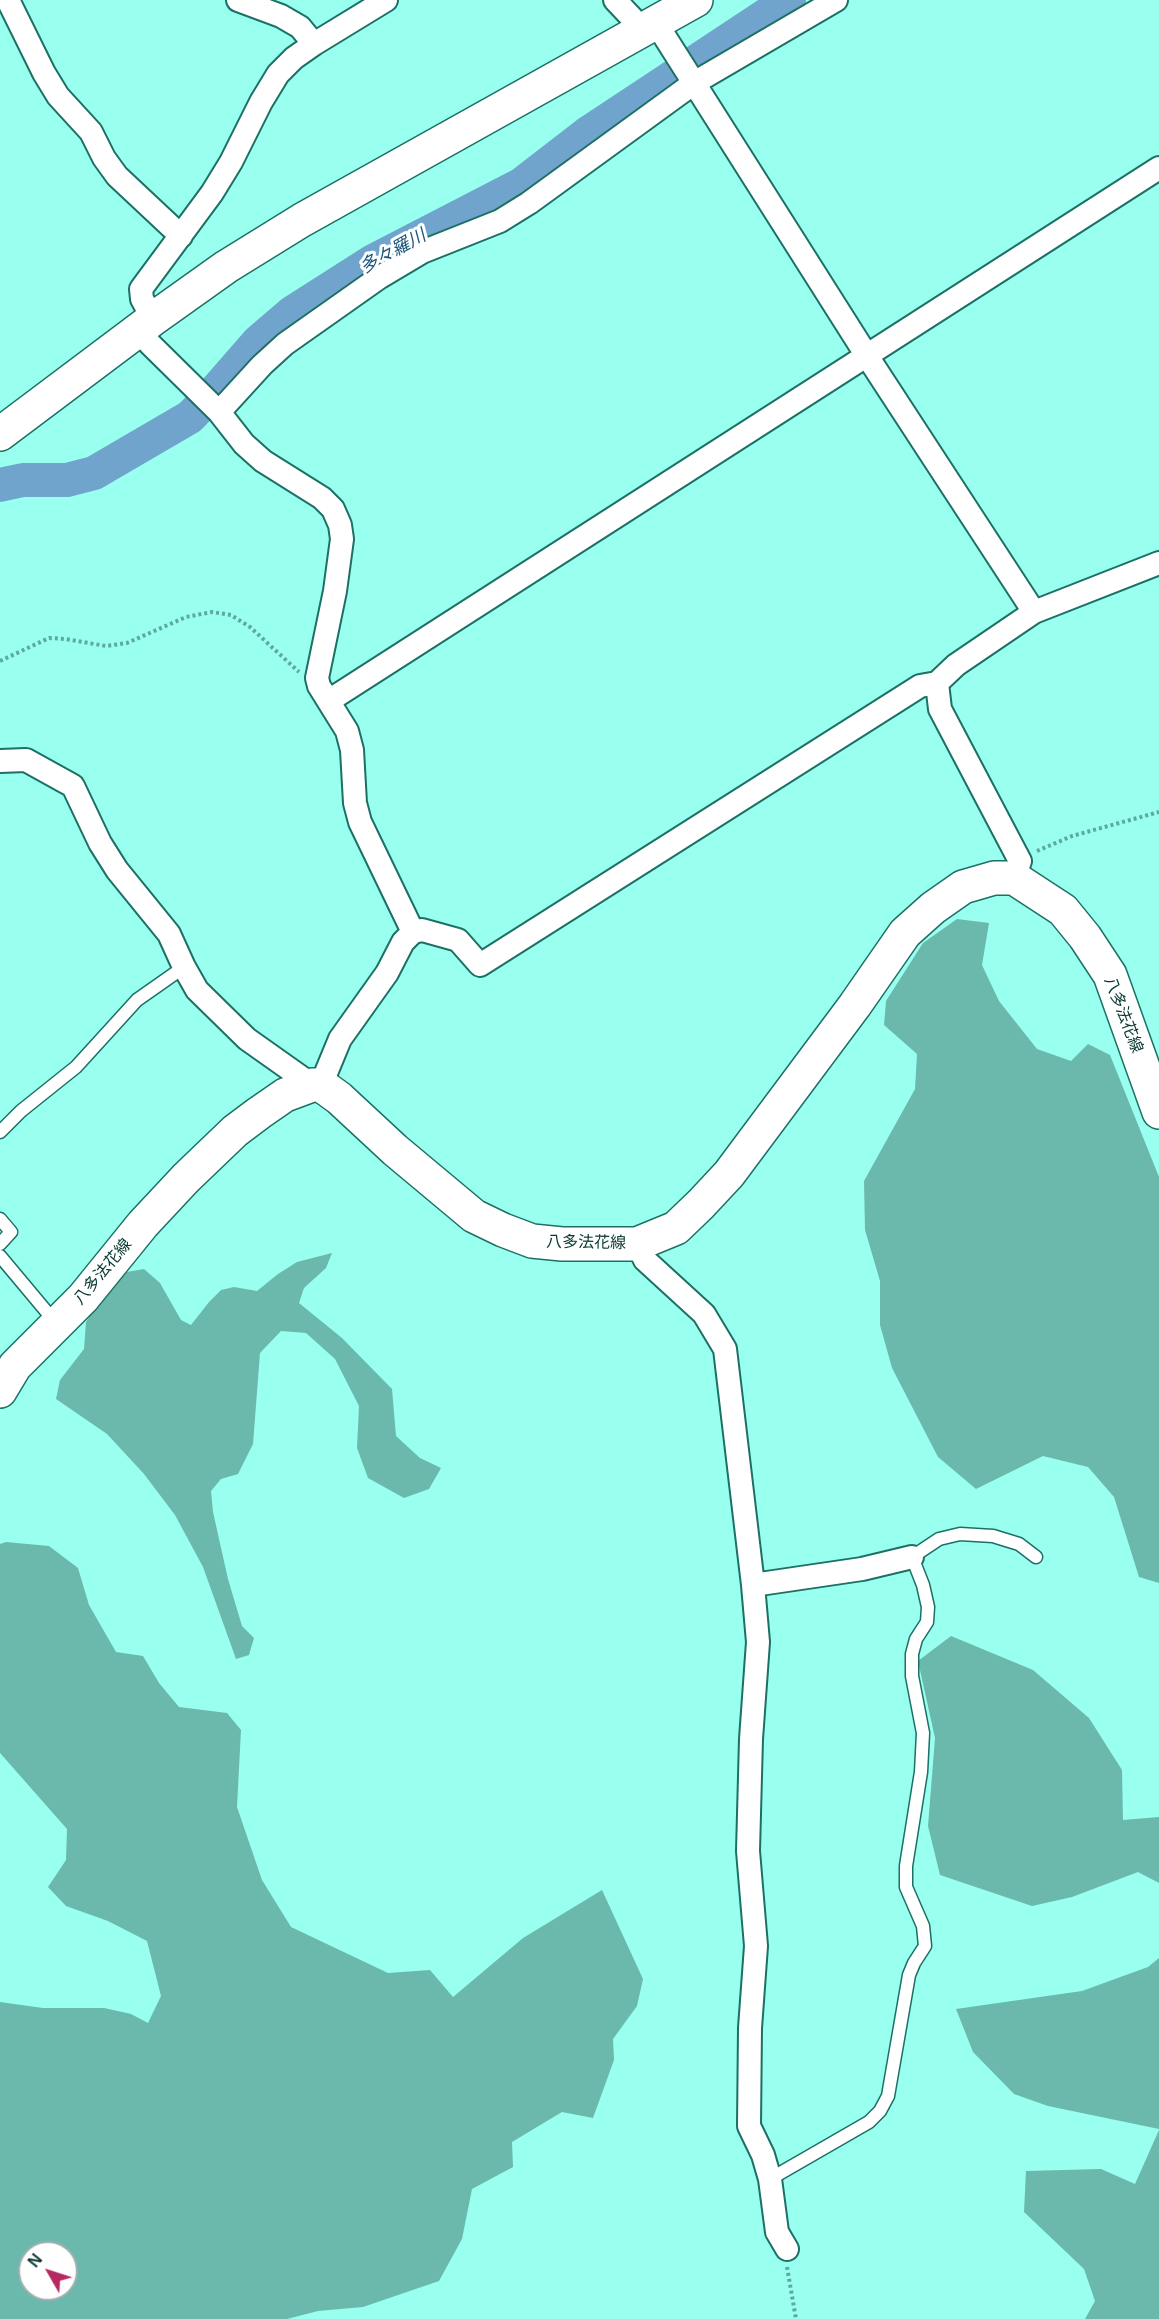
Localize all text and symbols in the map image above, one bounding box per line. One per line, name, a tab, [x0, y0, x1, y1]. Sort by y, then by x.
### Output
water label: 多々羅川	[356, 225, 430, 279]
street label: 八多法花線	[1100, 974, 1146, 1056]
street label: 八多法花線	[546, 1233, 626, 1253]
street label: 八多法花線	[70, 1235, 136, 1309]
north arrow	[18, 2241, 78, 2301]
text: N	[25, 2251, 45, 2270]

